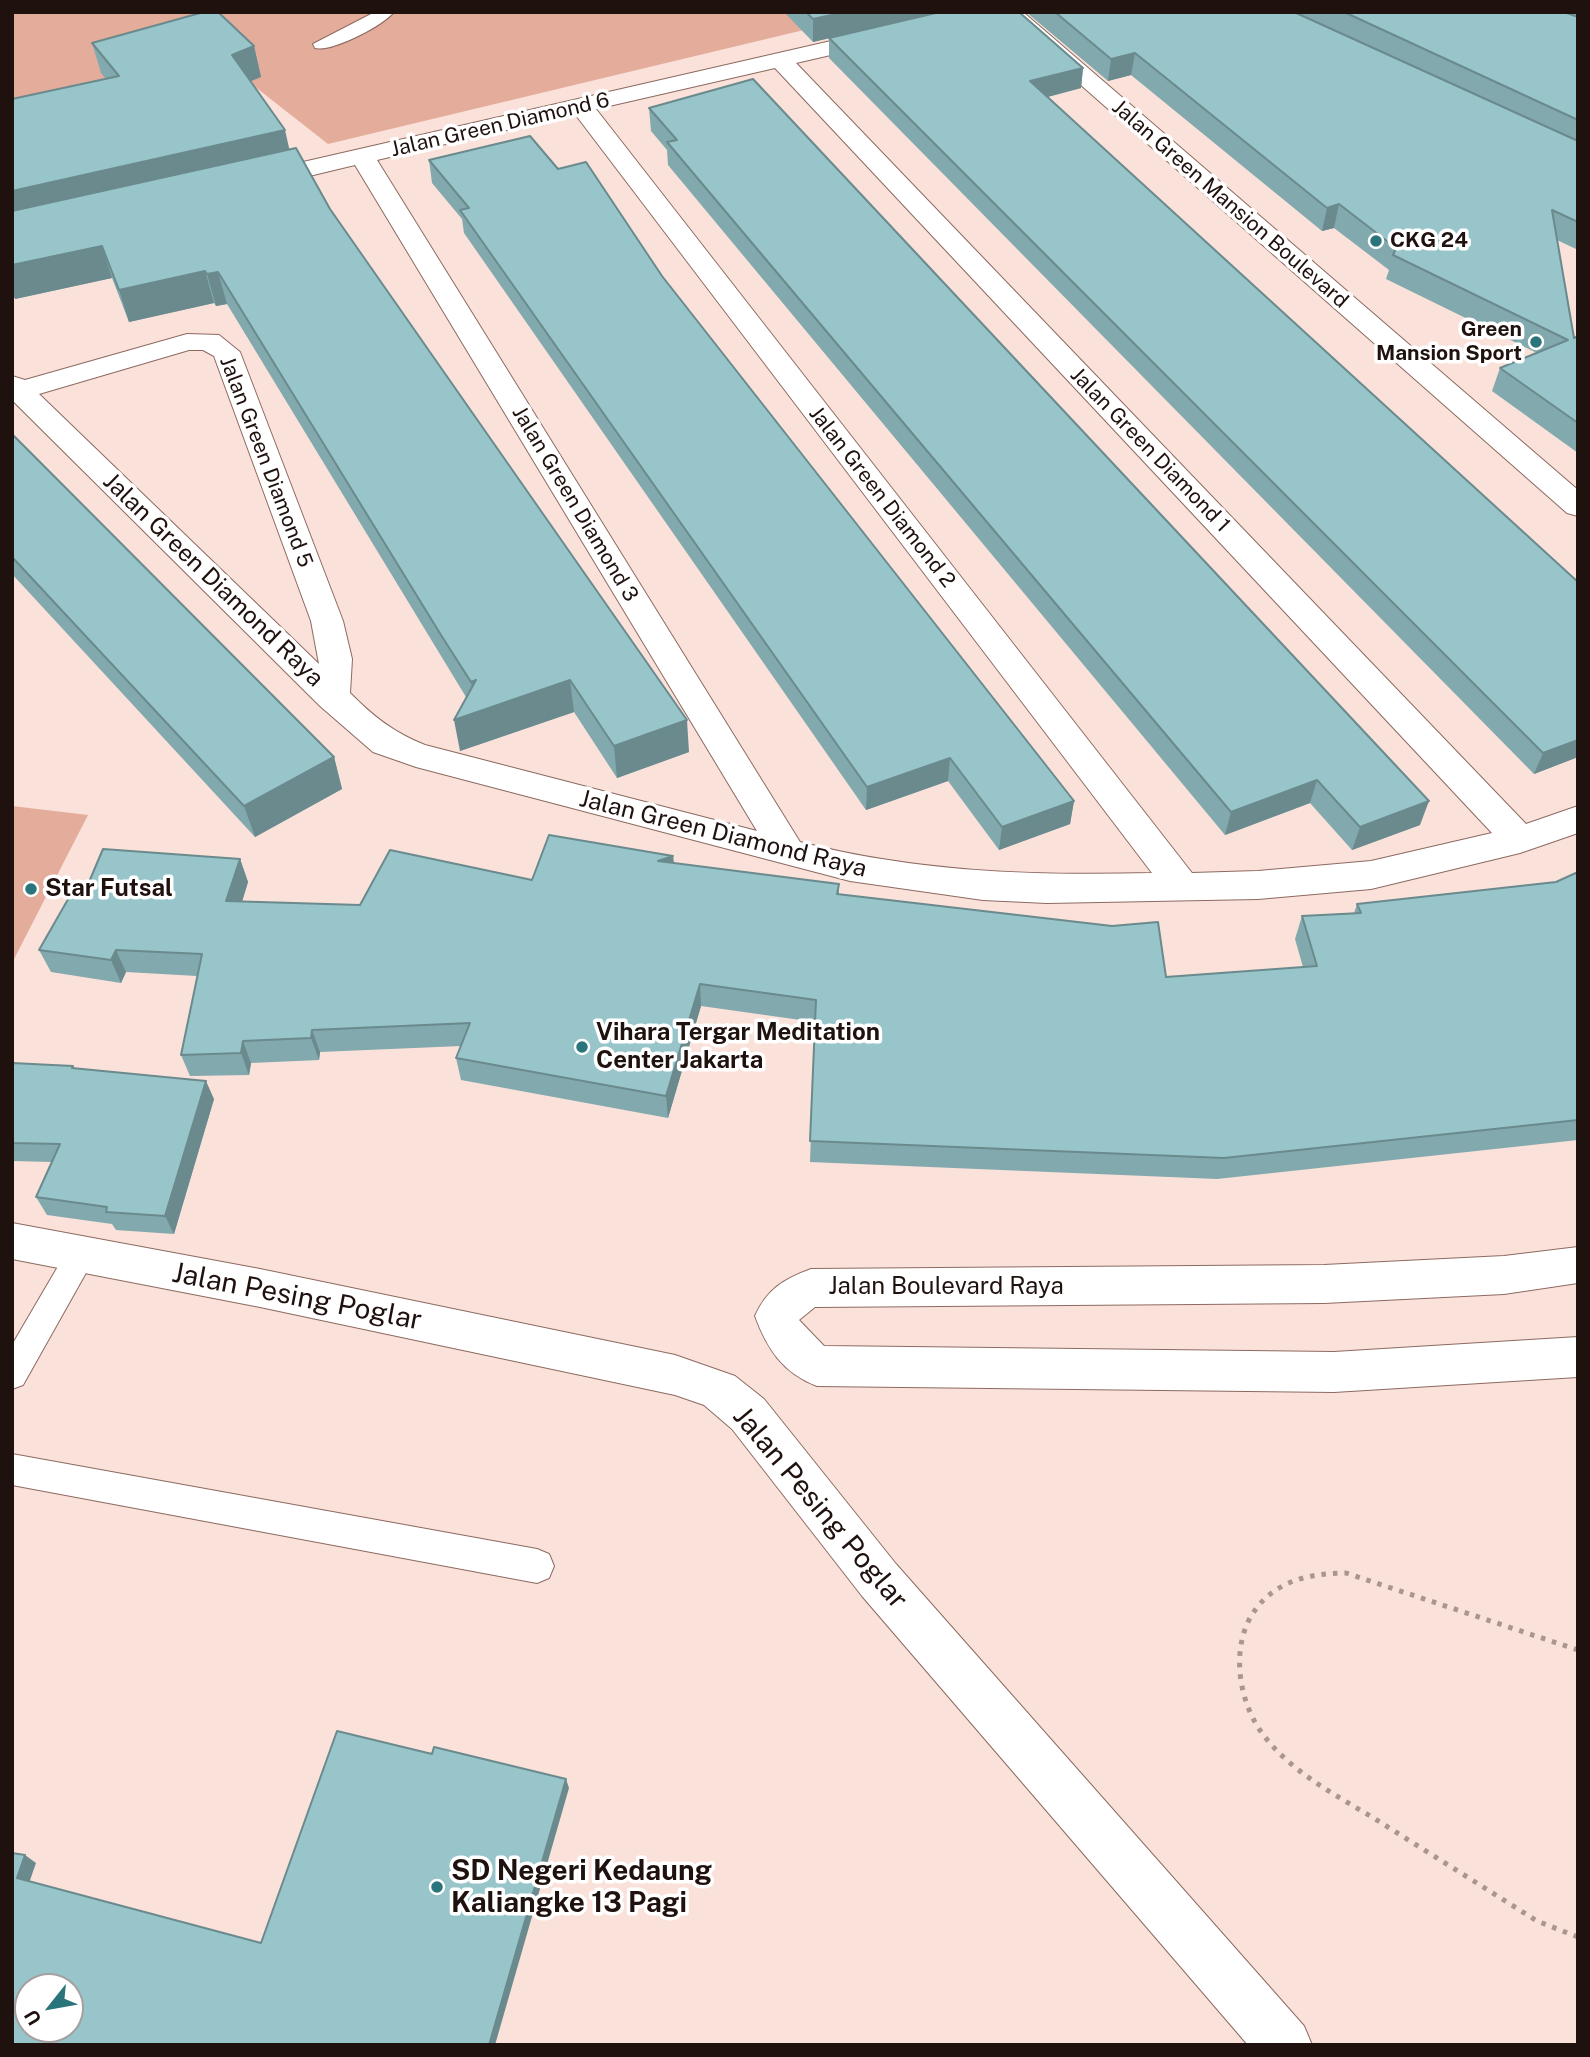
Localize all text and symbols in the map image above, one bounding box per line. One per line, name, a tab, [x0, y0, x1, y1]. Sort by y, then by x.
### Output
street label: Jalan Green Diamond 6	[388, 88, 612, 162]
street label: Jalan Green Mansion Boulevard	[1107, 95, 1353, 313]
place label: CKG 24	[1390, 228, 1468, 254]
marker: CKG 24	[1368, 233, 1384, 249]
place label: Green Mansion Sport	[1376, 317, 1522, 367]
marker: Green Mansion Sport	[1528, 334, 1544, 350]
street label: Jalan Green Diamond 5	[214, 353, 318, 571]
street label: Jalan Green Diamond 1	[1065, 362, 1235, 538]
street label: Jalan Green Diamond 2	[803, 401, 961, 593]
street label: Jalan Green Diamond 3	[507, 402, 643, 606]
street label: Jalan Green Diamond Raya	[97, 467, 329, 693]
street label: Jalan Green Diamond Raya	[576, 784, 870, 884]
place label: Star Futsal	[45, 875, 173, 903]
marker: Star Futsal	[23, 881, 39, 897]
place label: Vihara Tergar Meditation Center Jakarta	[596, 1019, 880, 1075]
marker: Vihara Tergar Meditation Center Jakarta	[574, 1039, 590, 1055]
street label: Jalan Pesing Poglar	[169, 1256, 425, 1338]
street label: Jalan Boulevard Raya	[828, 1273, 1064, 1301]
street label: Jalan Pesing Poglar	[726, 1400, 914, 1616]
place label: SD Negeri Kedaung Kaliangke 13 Pagi	[451, 1854, 712, 1920]
marker: SD Negeri Kedaung Kaliangke 13 Pagi	[429, 1879, 445, 1895]
north arrow	[14, 1973, 84, 2043]
text: U	[20, 2006, 46, 2029]

